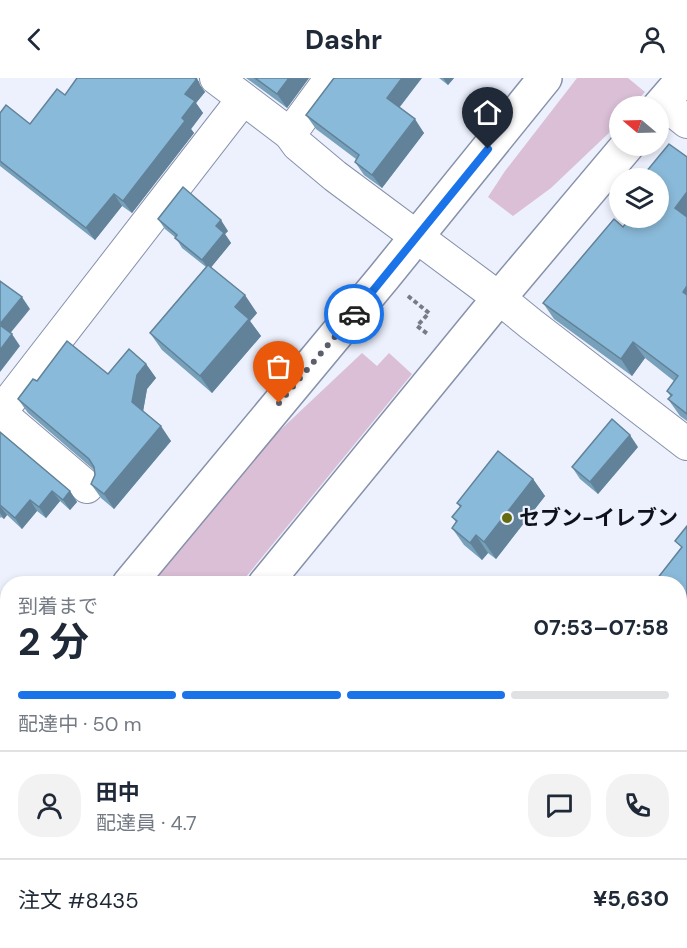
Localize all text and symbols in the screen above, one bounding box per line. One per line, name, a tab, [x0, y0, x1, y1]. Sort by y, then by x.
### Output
text: Dashr	[305, 22, 382, 57]
icon: back	[18, 23, 51, 56]
icon: person	[636, 23, 669, 56]
pin	[462, 87, 513, 149]
icon: home	[471, 96, 504, 129]
north arrow	[609, 96, 669, 156]
map controls	[609, 96, 669, 228]
button: layers	[609, 168, 669, 228]
courier	[324, 284, 384, 344]
icon: car	[338, 298, 371, 331]
pin	[253, 341, 304, 403]
icon: bag	[262, 350, 295, 383]
place label: セブン-イレブン	[519, 504, 678, 532]
marker: セブン-イレブン	[500, 511, 514, 525]
text: 到着まで	[18, 593, 98, 619]
text: 07:53–07:58	[534, 613, 669, 642]
text: 2 分	[18, 616, 89, 667]
text: 配達中 · 50 m	[18, 711, 142, 737]
button: person	[18, 774, 81, 837]
button: chat	[528, 774, 591, 837]
button: phone	[606, 774, 669, 837]
text: 田中	[96, 778, 140, 807]
text: 配達員 · 4.7	[96, 810, 197, 836]
text: ¥5,630	[593, 884, 669, 913]
text: 注文 #8435	[18, 886, 139, 915]

